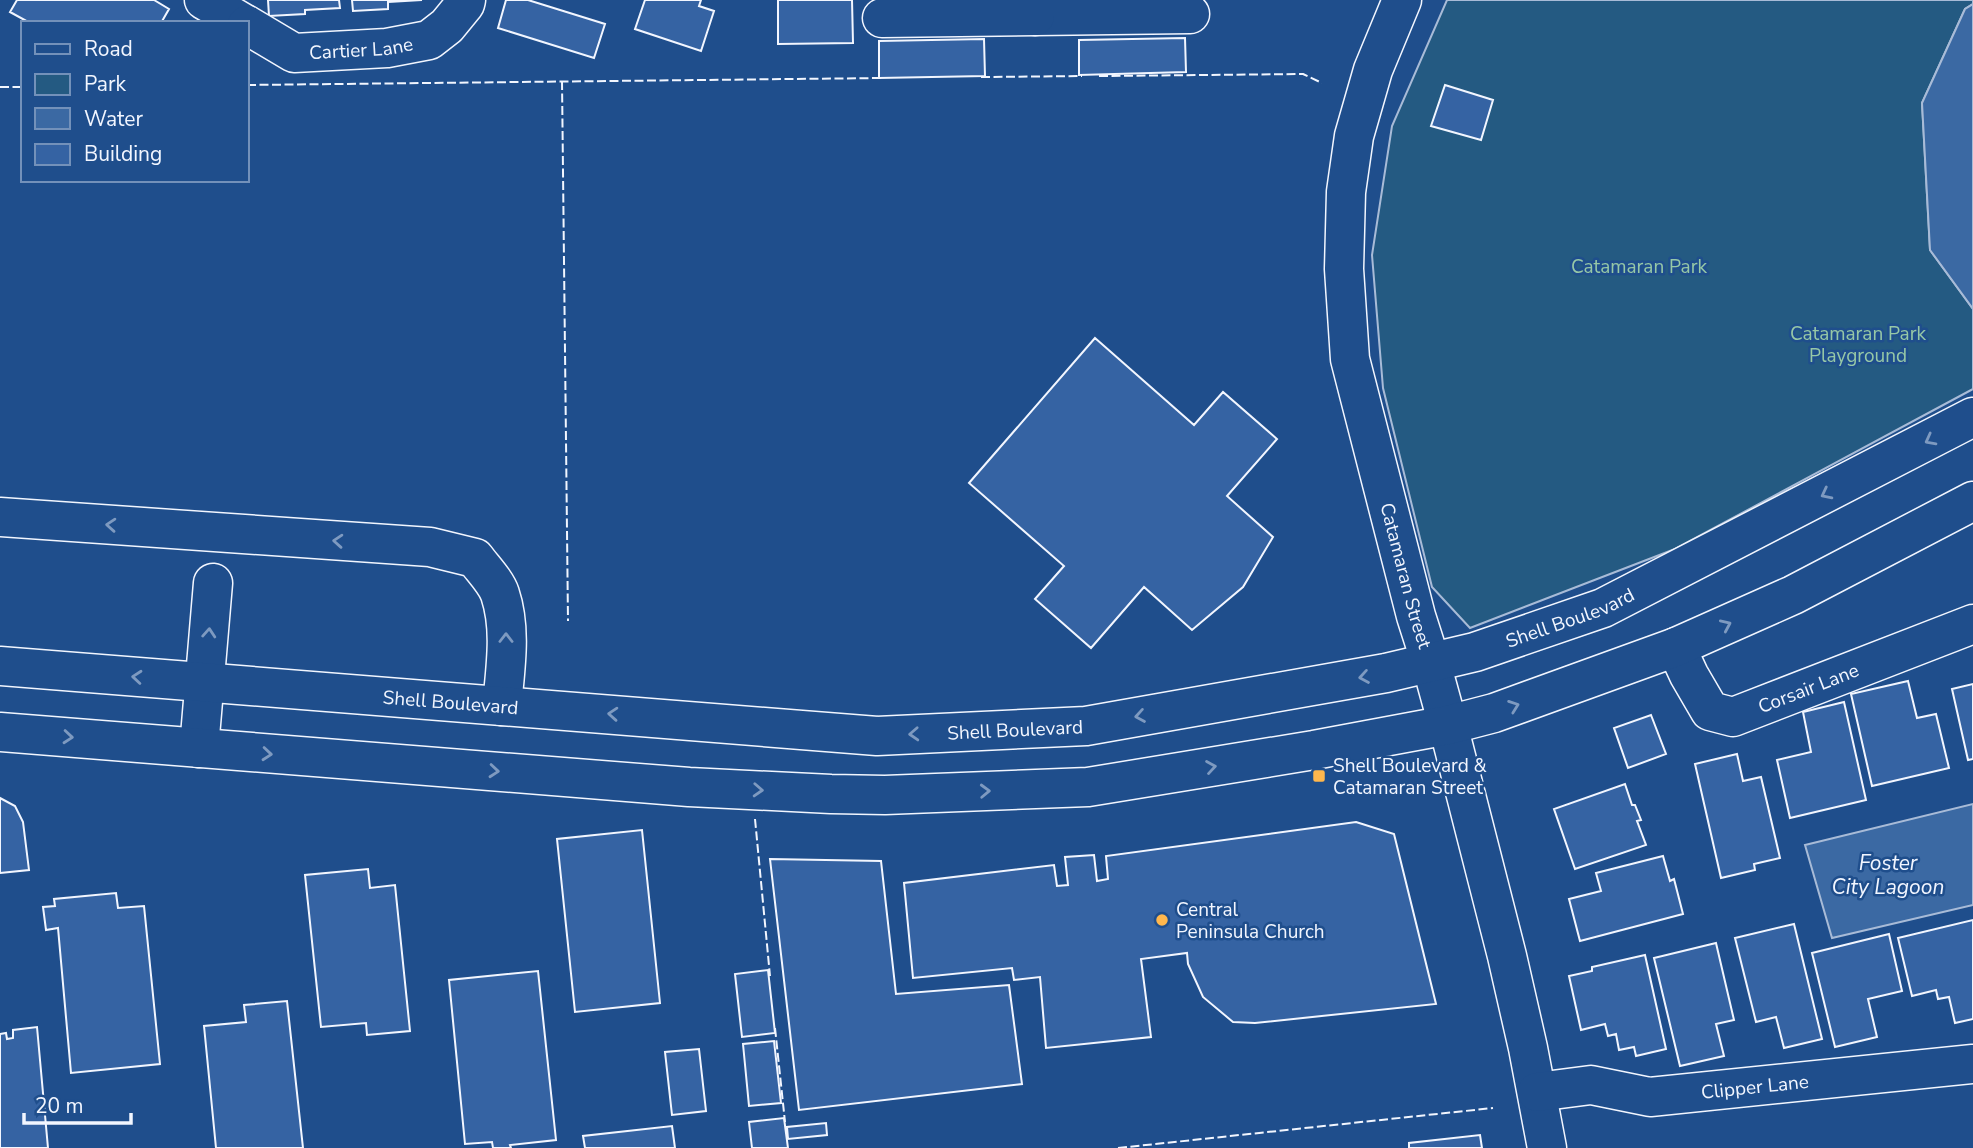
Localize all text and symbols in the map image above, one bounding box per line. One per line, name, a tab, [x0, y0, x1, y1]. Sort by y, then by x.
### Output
legend	[21, 21, 248, 182]
street label: Cartier Lane	[309, 31, 415, 66]
text: Road	[84, 35, 133, 63]
text: Park	[84, 70, 126, 98]
text: Water	[84, 105, 143, 133]
text: Building	[84, 140, 162, 168]
park label: Catamaran Park	[1571, 254, 1707, 280]
park label: Catamaran Park Playground	[1790, 321, 1926, 369]
one-way arrow	[1925, 432, 1937, 445]
one-way arrow	[1821, 485, 1834, 499]
street label: Catamaran Street	[1373, 500, 1438, 652]
one-way arrow	[105, 518, 116, 533]
one-way arrow	[332, 534, 343, 549]
street label: Shell Boulevard	[1502, 582, 1639, 655]
one-way arrow	[1719, 619, 1732, 633]
one-way arrow	[202, 627, 217, 638]
one-way arrow	[498, 632, 514, 643]
street label: Corsair Lane	[1754, 657, 1863, 720]
one-way arrow	[1359, 669, 1370, 684]
one-way arrow	[132, 670, 143, 685]
street label: Shell Boulevard	[382, 685, 519, 721]
one-way arrow	[1507, 700, 1519, 714]
one-way arrow	[607, 707, 618, 722]
one-way arrow	[1134, 708, 1146, 723]
street label: Shell Boulevard	[947, 714, 1084, 747]
one-way arrow	[908, 726, 919, 741]
one-way arrow	[63, 729, 74, 744]
one-way arrow	[262, 746, 273, 761]
place label: Shell Boulevard & Catamaran Street	[1333, 753, 1487, 801]
one-way arrow	[1205, 760, 1217, 775]
one-way arrow	[488, 764, 499, 779]
marker: Shell Boulevard & Catamaran Street	[1311, 768, 1327, 784]
one-way arrow	[752, 783, 763, 798]
one-way arrow	[980, 783, 991, 798]
water label: Foster City Lagoon	[1832, 849, 1944, 901]
place label: Central Peninsula Church	[1176, 897, 1325, 945]
marker: Central Peninsula Church	[1154, 912, 1170, 928]
street label: Clipper Lane	[1700, 1069, 1810, 1106]
scale bar	[24, 1082, 131, 1126]
text: 20 m	[35, 1092, 84, 1120]

